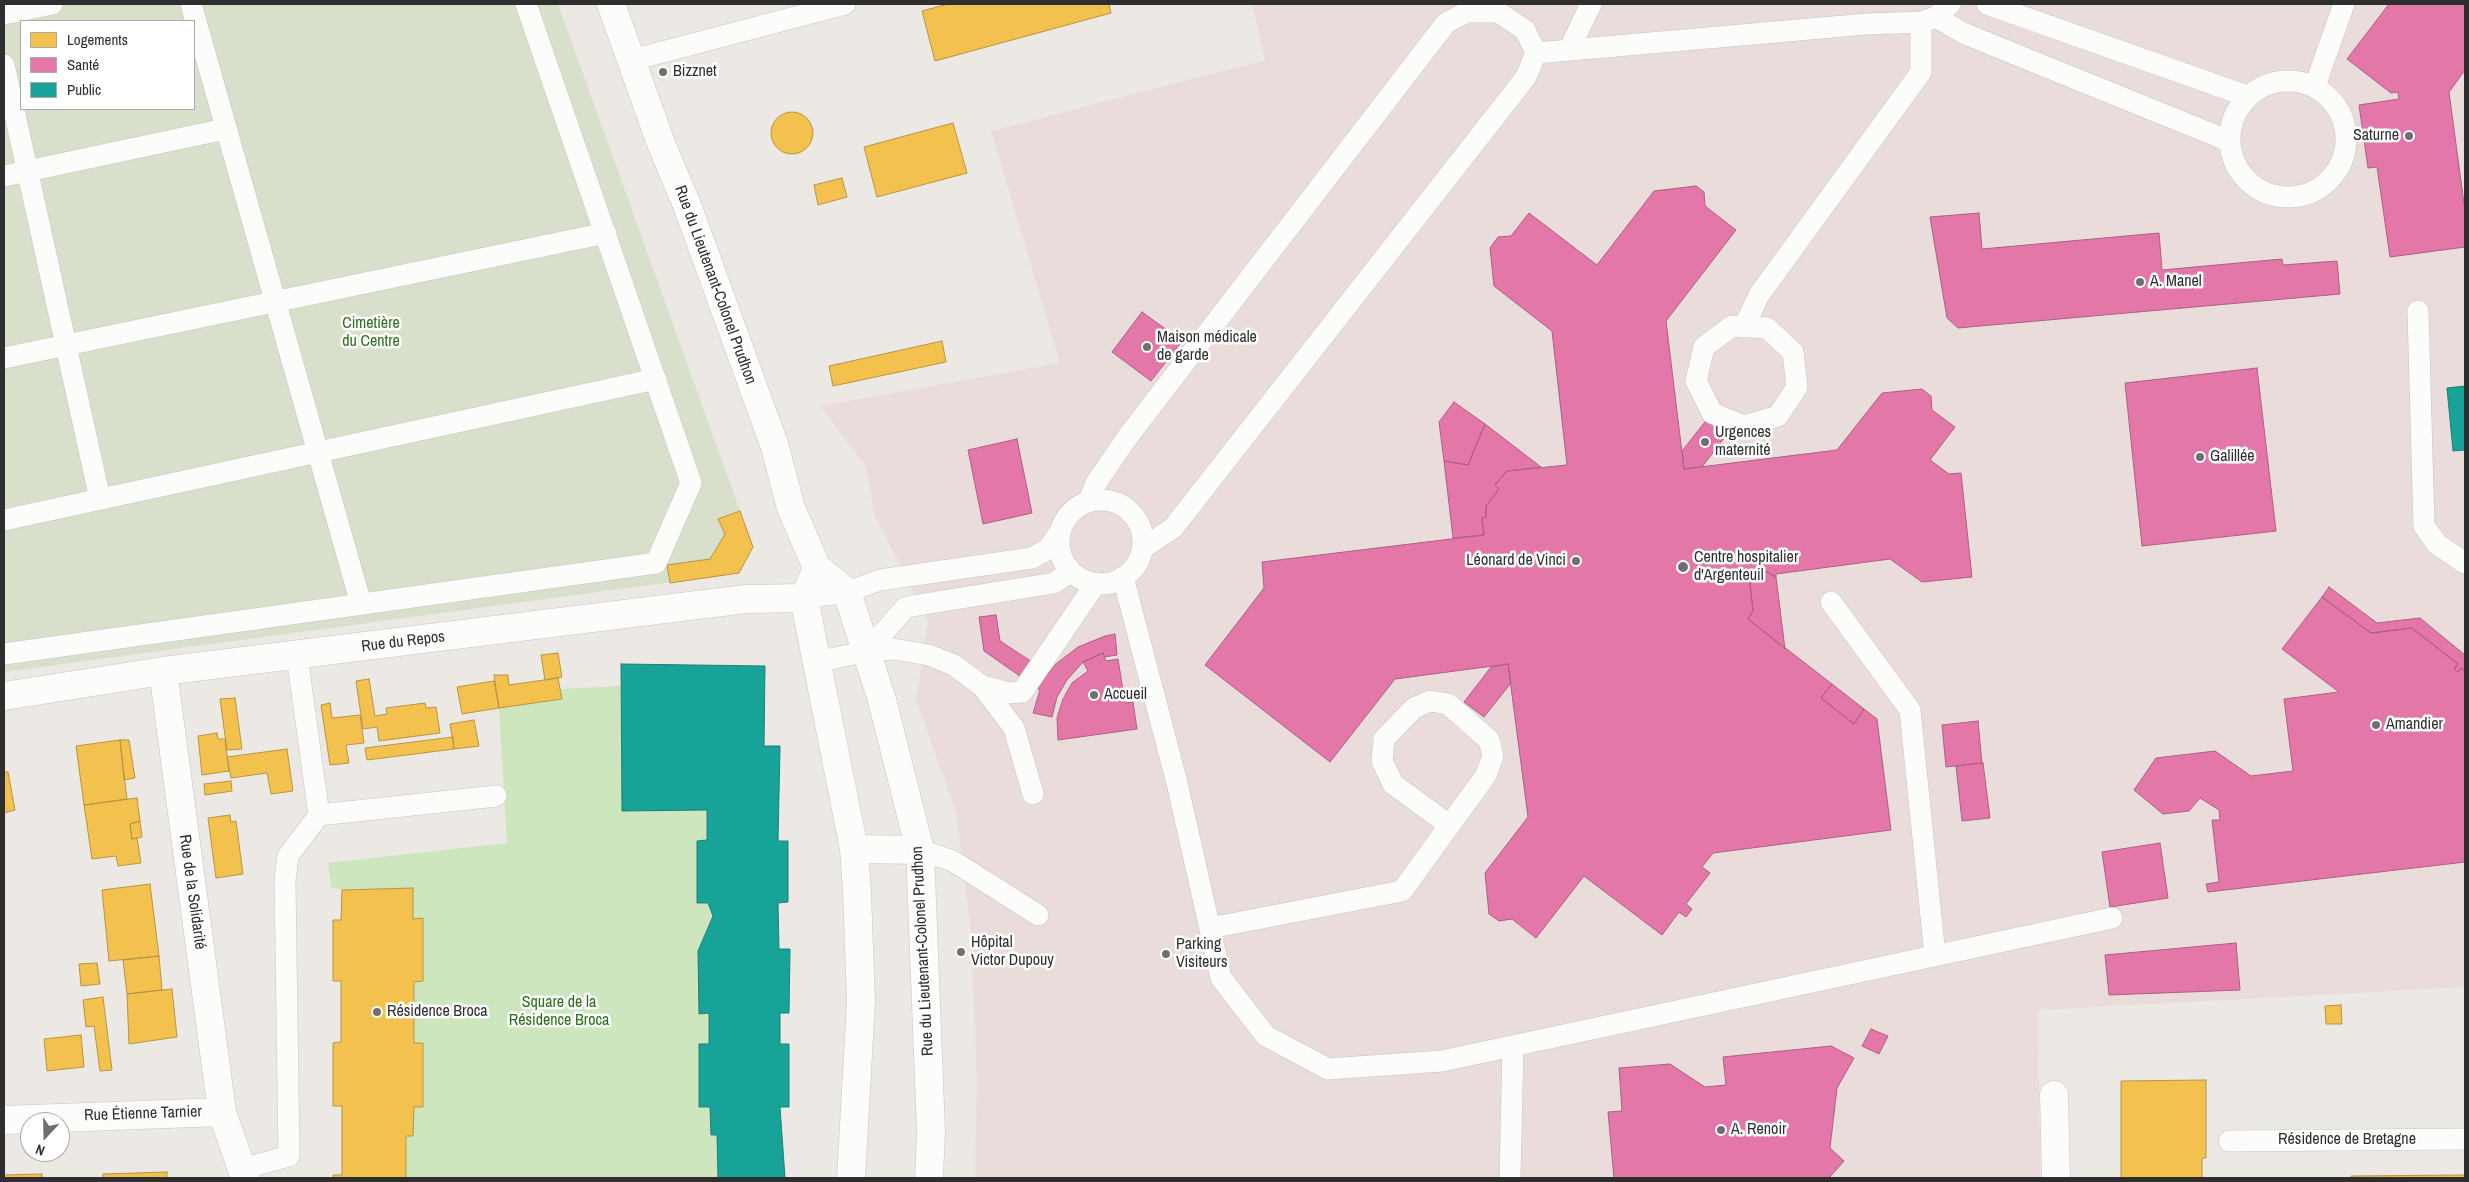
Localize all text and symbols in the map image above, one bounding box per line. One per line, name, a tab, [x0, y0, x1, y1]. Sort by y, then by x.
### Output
legend	[20, 20, 195, 110]
text: Logements	[67, 29, 128, 50]
text: Santé	[67, 54, 99, 75]
place label: Bizznet	[673, 62, 717, 82]
marker: Bizznet	[657, 66, 669, 78]
text: Public	[67, 79, 101, 100]
place label: Saturne	[2353, 126, 2399, 146]
marker: Saturne	[2403, 130, 2415, 142]
street label: Rue du Lieutenant-Colonel Prudhon	[670, 183, 760, 387]
place label: A. Manel	[2150, 272, 2202, 292]
marker: A. Manel	[2134, 276, 2146, 288]
park label: Cimetière du Centre	[342, 314, 400, 352]
place label: Maison médicale de garde	[1157, 328, 1257, 366]
marker: Maison médicale de garde	[1141, 341, 1153, 353]
place label: Urgences maternité	[1715, 423, 1771, 461]
marker: Urgences maternité	[1699, 436, 1711, 448]
place label: Galillée	[2210, 447, 2254, 467]
marker: Galillée	[2194, 451, 2206, 463]
place label: Centre hospitalier d'Argenteuil	[1694, 548, 1798, 586]
place label: Léonard de Vinci	[1466, 551, 1566, 571]
marker: Léonard de Vinci	[1570, 555, 1582, 567]
marker: Centre hospitalier d'Argenteuil	[1676, 560, 1690, 574]
street label: Rue du Repos	[360, 627, 446, 657]
place label: Accueil	[1104, 685, 1147, 705]
marker: Accueil	[1088, 689, 1100, 701]
place label: Amandier	[2386, 715, 2443, 735]
marker: Amandier	[2370, 719, 2382, 731]
street label: Rue de la Solidarité	[174, 833, 210, 951]
street label: Rue du Lieutenant-Colonel Prudhon	[908, 846, 938, 1056]
place label: Hôpital Victor Dupouy	[971, 933, 1054, 971]
place label: Parking Visiteurs	[1176, 935, 1228, 973]
marker: Hôpital Victor Dupouy	[955, 946, 967, 958]
marker: Parking Visiteurs	[1160, 948, 1172, 960]
park label: Square de la Résidence Broca	[509, 993, 609, 1031]
place label: Résidence Broca	[387, 1002, 488, 1022]
marker: Résidence Broca	[371, 1006, 383, 1018]
street label: Rue Étienne Tarnier	[84, 1102, 202, 1126]
north arrow	[20, 1112, 70, 1162]
place label: A. Renoir	[1731, 1120, 1786, 1140]
marker: A. Renoir	[1715, 1124, 1727, 1136]
street label: Résidence de Bretagne	[2278, 1130, 2416, 1150]
text: N	[33, 1140, 47, 1160]

